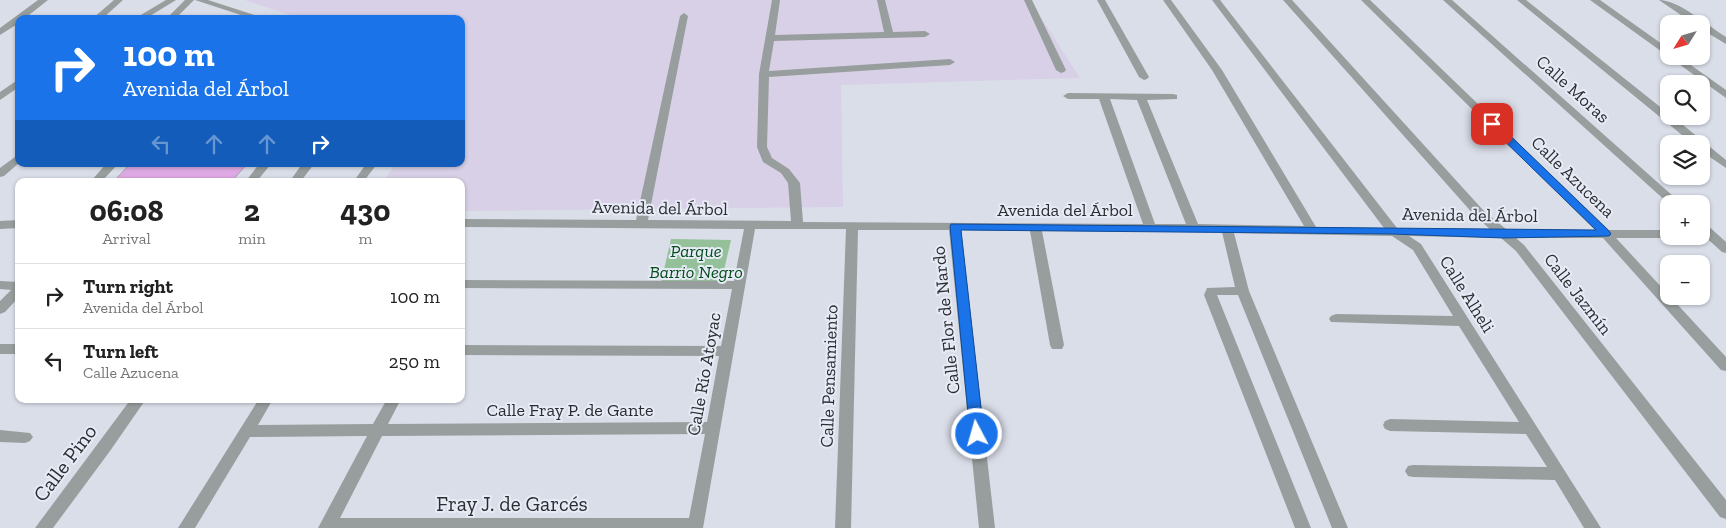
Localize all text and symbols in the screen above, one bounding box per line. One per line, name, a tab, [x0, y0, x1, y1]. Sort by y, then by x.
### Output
north arrow	[1660, 15, 1710, 65]
map controls	[1660, 15, 1710, 305]
text: 100 m	[123, 33, 215, 75]
icon: right	[40, 35, 105, 100]
street label: Calle Moras	[1532, 50, 1614, 128]
text: Avenida del Árbol	[123, 75, 289, 102]
button: search	[1660, 75, 1710, 125]
pin	[1471, 103, 1513, 145]
icon: arrive	[1478, 110, 1506, 138]
icon: left	[147, 130, 175, 158]
icon: ahead	[200, 130, 228, 158]
icon: ahead	[253, 130, 281, 158]
icon: right	[306, 130, 334, 158]
street label: Calle Azucena	[1527, 132, 1620, 223]
button: layers	[1660, 135, 1710, 185]
text: 06:08	[89, 193, 164, 229]
text: 2	[244, 193, 260, 229]
text: 430	[340, 193, 391, 229]
button: +	[1660, 195, 1710, 245]
street label: Avenida del Árbol	[592, 196, 728, 220]
street label: Avenida del Árbol	[997, 199, 1133, 221]
street label: Avenida del Árbol	[1402, 203, 1538, 227]
text: Arrival	[102, 229, 151, 248]
text: min	[238, 229, 266, 248]
text: m	[358, 229, 372, 248]
park label: Parque Barrio Negro	[649, 240, 743, 283]
street label: Calle Flor de Nardo	[927, 245, 965, 395]
street label: Calle Jazmín	[1539, 249, 1617, 340]
street label: Calle Alheli	[1435, 251, 1499, 337]
button: −	[1660, 255, 1710, 305]
text: Turn right	[83, 275, 173, 298]
icon: right	[40, 282, 68, 310]
text: 100 m	[390, 285, 440, 308]
text: Avenida del Árbol	[83, 298, 204, 317]
street label: Calle Pensamiento	[816, 304, 842, 448]
street label: Calle Río Atoyac	[682, 311, 726, 437]
text: Turn left	[83, 340, 158, 363]
icon: left	[40, 347, 68, 375]
text: 250 m	[389, 350, 440, 373]
text: Calle Azucena	[83, 363, 179, 382]
street label: Calle Fray P. de Gante	[486, 399, 654, 421]
position arrow	[950, 407, 1002, 459]
street label: Calle Pino	[27, 419, 102, 506]
street label: Fray J. de Garcés	[436, 491, 588, 516]

